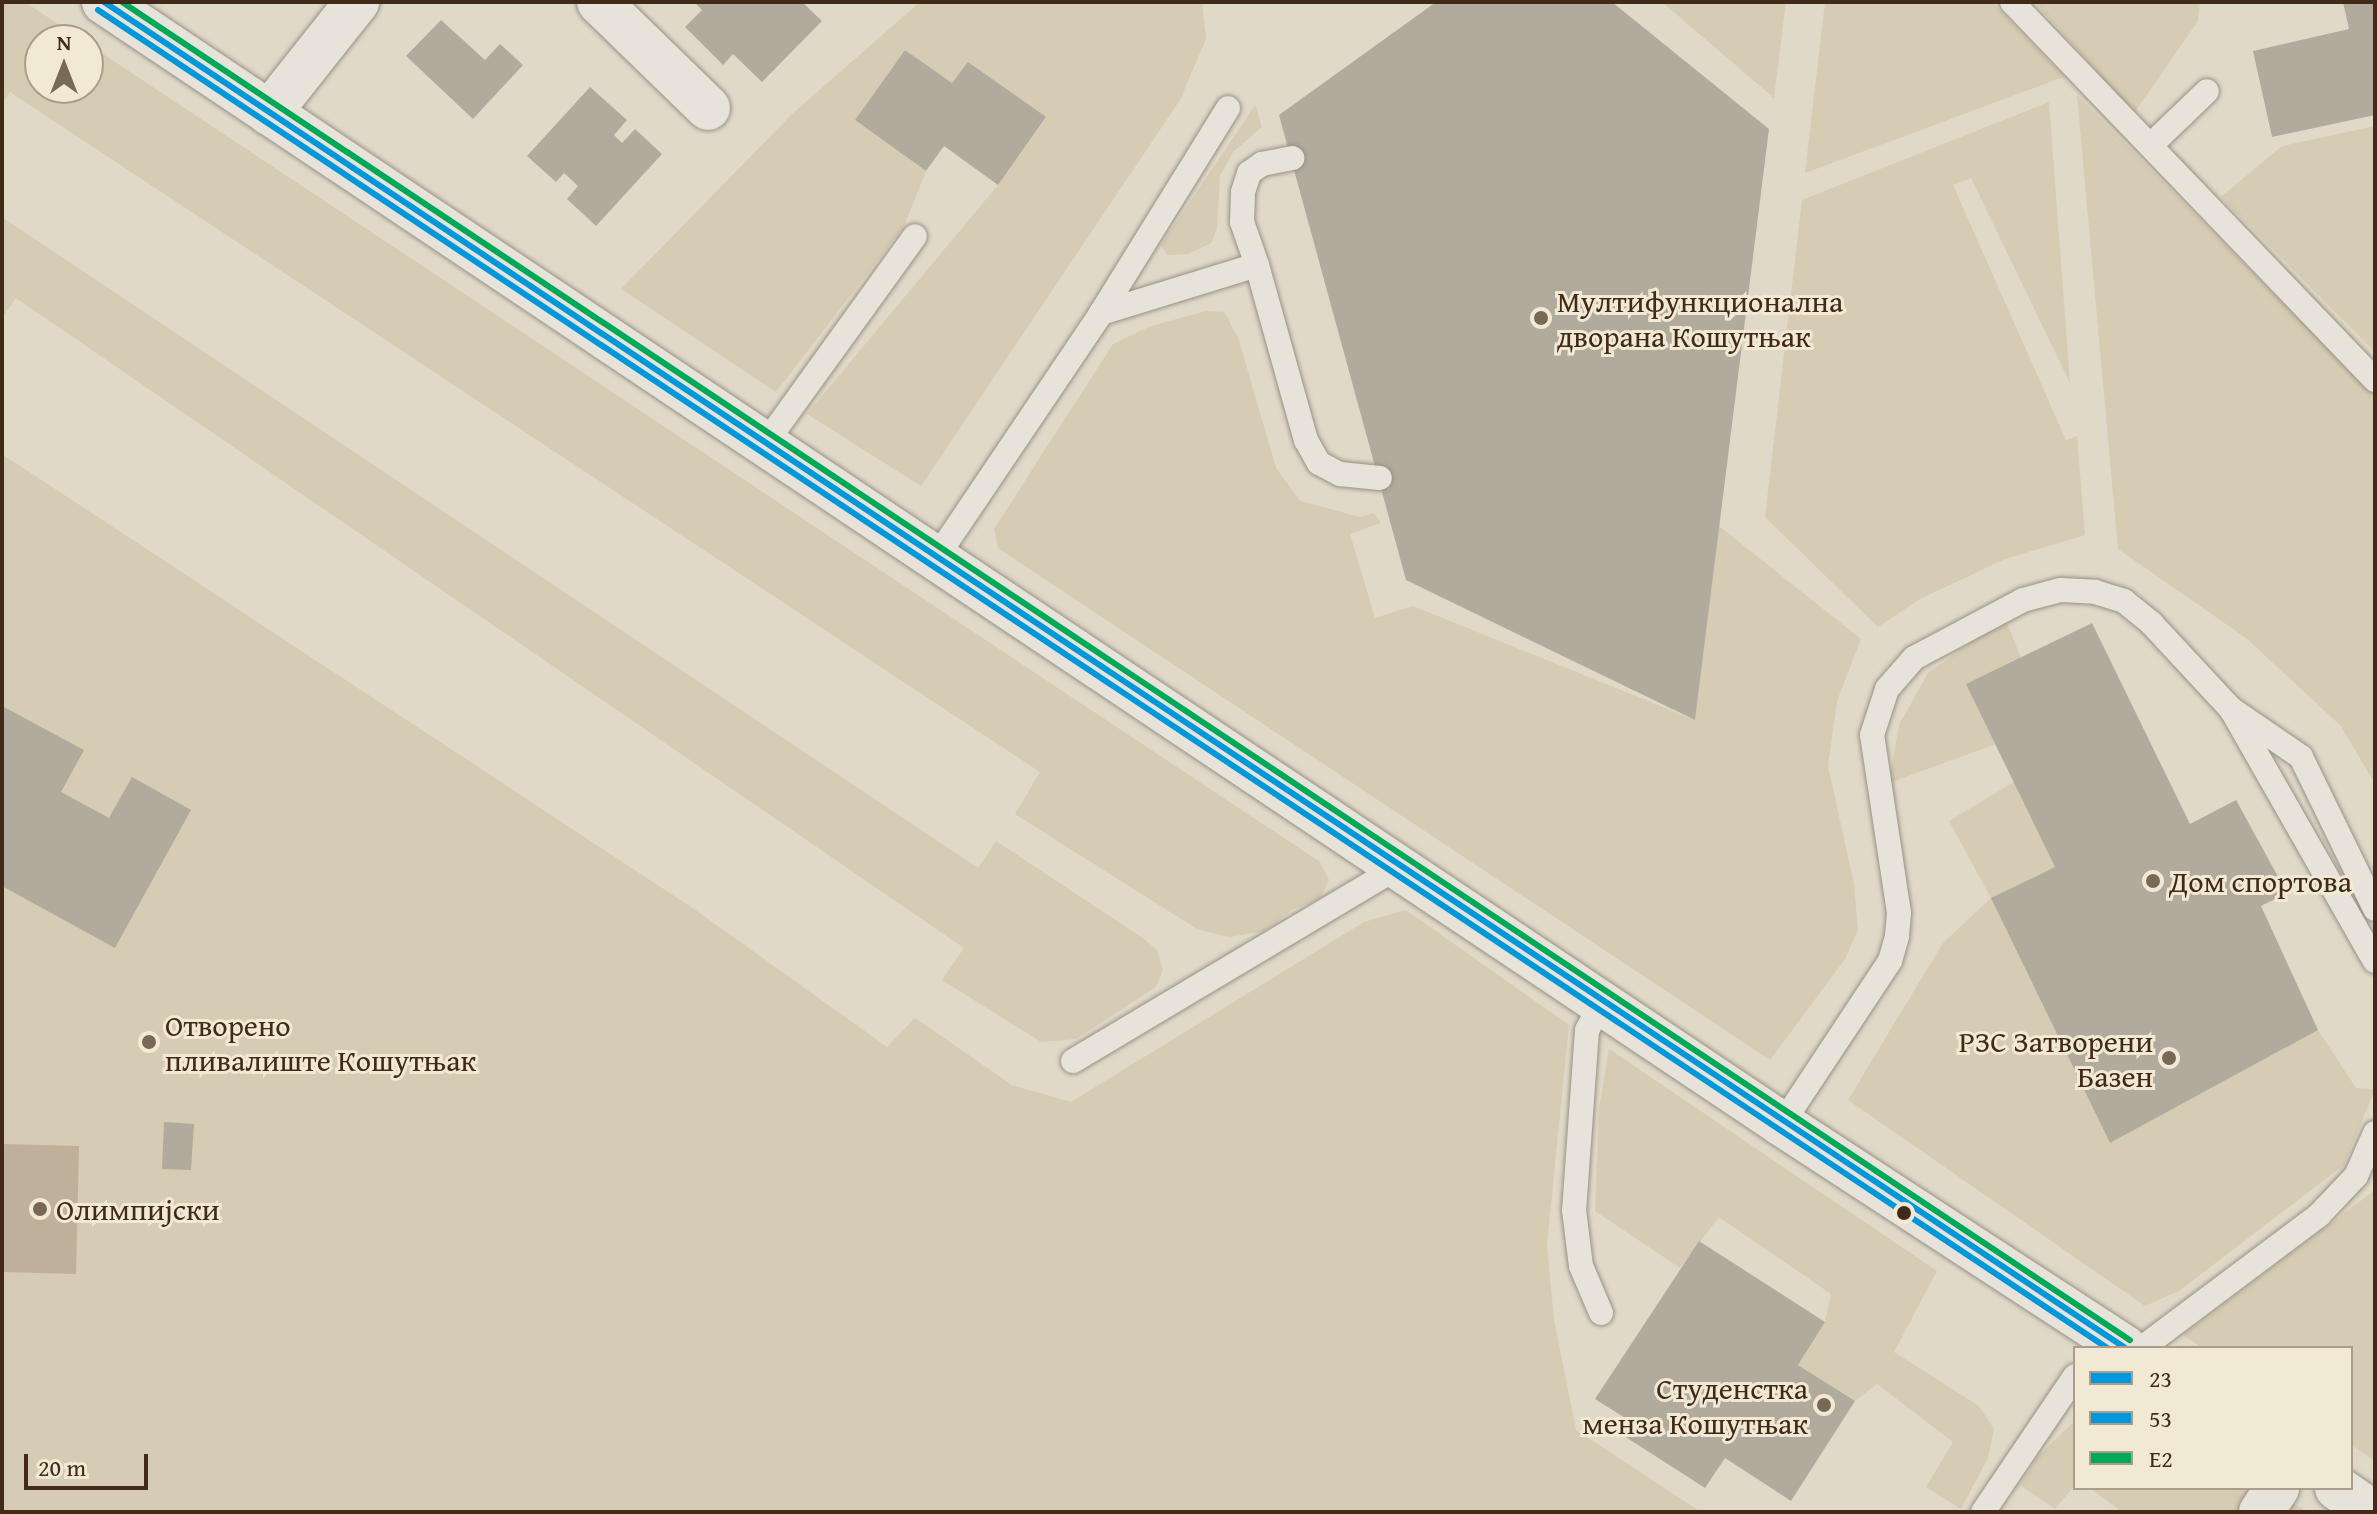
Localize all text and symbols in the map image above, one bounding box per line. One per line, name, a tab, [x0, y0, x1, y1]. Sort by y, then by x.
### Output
north arrow	[24, 24, 104, 104]
text: N	[57, 26, 71, 58]
place label: Мултифункционална дворана Кошутњак	[1557, 283, 1843, 354]
marker: Мултифункционална дворана Кошутњак	[1532, 309, 1550, 327]
place label: Дом спортова	[2169, 863, 2352, 899]
marker: Дом спортова	[2144, 872, 2162, 890]
place label: Отворено пливалиште Кошутњак	[165, 1007, 476, 1078]
place label: РЗС Затворени Базен	[1959, 1023, 2153, 1094]
marker: Отворено пливалиште Кошутњак	[140, 1033, 158, 1051]
marker: РЗС Затворени Базен	[2160, 1049, 2178, 1067]
place label: Олимпијски	[56, 1191, 220, 1227]
marker: Олимпијски	[31, 1200, 49, 1218]
unlabelled marker	[1896, 1205, 1912, 1221]
legend	[2073, 1346, 2353, 1490]
text: 23	[2149, 1361, 2172, 1396]
place label: Студенстка менза Кошутњак	[1582, 1370, 1808, 1440]
marker: Студенстка менза Кошутњак	[1815, 1396, 1833, 1414]
text: 53	[2149, 1401, 2172, 1436]
scale bar	[28, 1438, 152, 1488]
text: E2	[2149, 1441, 2173, 1476]
text: 20 m	[38, 1450, 86, 1485]

